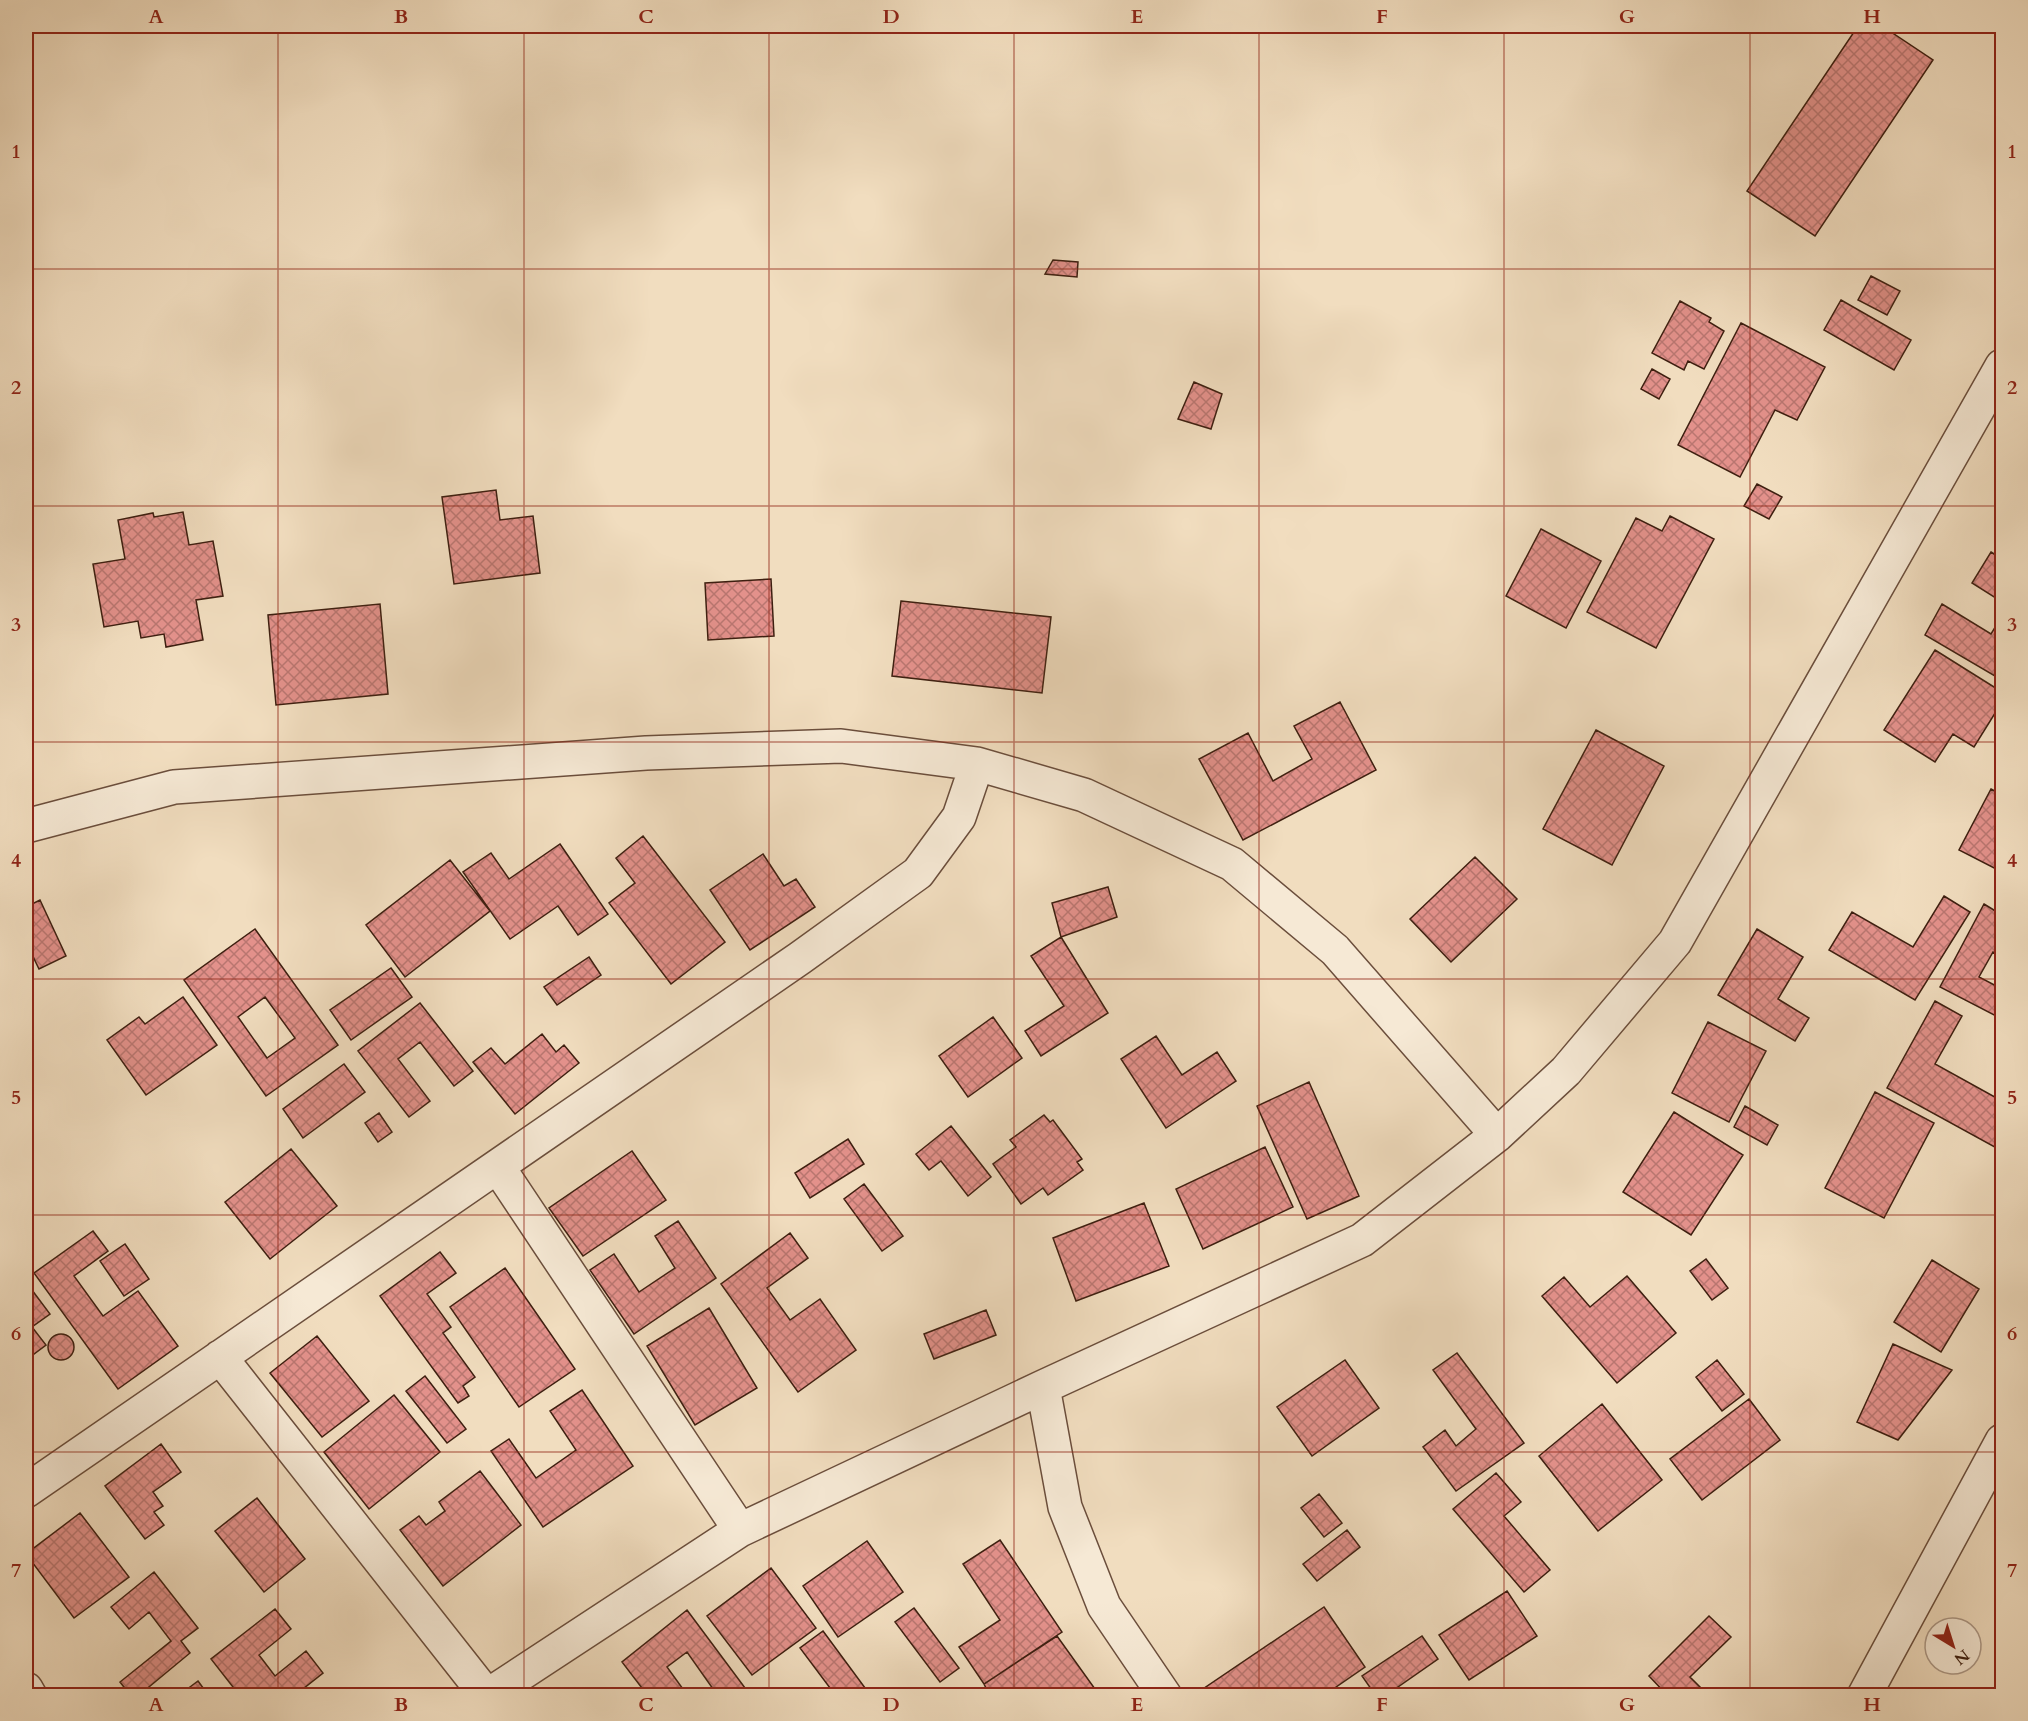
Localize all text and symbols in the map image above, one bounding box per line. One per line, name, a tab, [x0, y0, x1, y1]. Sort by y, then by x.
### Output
text: A	[148, 3, 164, 30]
text: B	[394, 3, 408, 30]
text: C	[638, 3, 654, 30]
text: D	[882, 3, 900, 30]
text: E	[1131, 3, 1143, 30]
text: F	[1376, 3, 1388, 30]
text: G	[1619, 3, 1635, 30]
text: H	[1863, 3, 1881, 30]
text: 1	[11, 138, 21, 165]
text: 1	[2007, 138, 2017, 165]
text: 2	[11, 374, 21, 401]
text: 2	[2007, 374, 2017, 401]
text: 3	[11, 611, 21, 638]
text: 3	[2007, 611, 2017, 638]
text: 4	[11, 847, 21, 874]
text: 4	[2007, 847, 2017, 874]
text: 5	[11, 1084, 21, 1111]
text: 5	[2007, 1084, 2017, 1111]
text: 6	[11, 1320, 21, 1347]
text: 6	[2007, 1320, 2017, 1347]
text: 7	[11, 1557, 21, 1584]
text: 7	[2007, 1557, 2017, 1584]
north arrow	[1923, 1616, 1983, 1676]
text: N	[1949, 1644, 1974, 1670]
text: A	[148, 1691, 164, 1718]
text: B	[394, 1691, 408, 1718]
text: C	[638, 1691, 654, 1718]
text: D	[882, 1691, 900, 1718]
text: E	[1131, 1691, 1143, 1718]
text: F	[1376, 1691, 1388, 1718]
text: G	[1619, 1691, 1635, 1718]
text: H	[1863, 1691, 1881, 1718]

